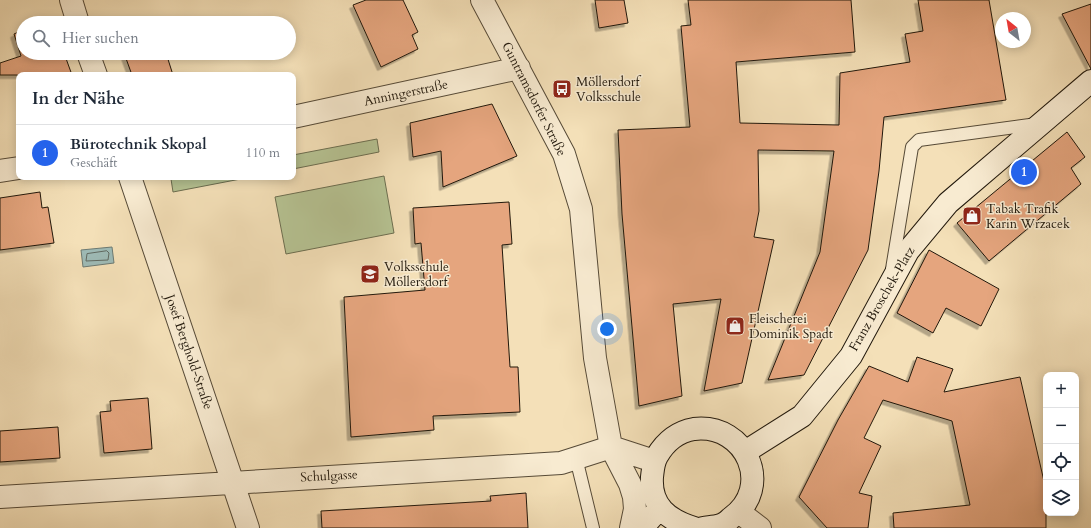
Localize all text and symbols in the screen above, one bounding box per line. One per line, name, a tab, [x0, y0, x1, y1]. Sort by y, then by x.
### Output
north arrow	[995, 12, 1031, 48]
search box	[16, 16, 296, 60]
icon: search	[30, 27, 52, 49]
text: Hier suchen	[62, 28, 139, 48]
street label: Guntramsdorfer Straße	[497, 39, 571, 159]
place label: Möllersdorf Volksschule	[576, 73, 642, 106]
street label: Anningerstraße	[362, 75, 450, 111]
bus stop icon: Möllersdorf Volksschule	[551, 78, 573, 100]
text: In der Nähe	[32, 87, 125, 110]
text: Bürotechnik Skopal	[70, 134, 207, 154]
text: 1	[42, 144, 48, 162]
text: 110 m	[246, 144, 280, 162]
text: Geschäft	[70, 154, 117, 172]
pin: 1	[1011, 157, 1037, 187]
place label: Tabak Trafik Karin Wrzacek	[986, 200, 1070, 233]
shop icon: Tabak Trafik Karin Wrzacek	[961, 205, 983, 227]
street label: Franz Broschek-Platz	[845, 243, 919, 354]
place label: Volksschule Möllersdorf	[384, 258, 450, 291]
school or university icon: Volksschule Möllersdorf	[359, 263, 381, 285]
street label: Josef Berghold-Straße	[160, 290, 217, 412]
place label: Fleischerei Dominik Spadt	[749, 310, 833, 343]
shop icon: Fleischerei Dominik Spadt	[724, 315, 746, 337]
your location	[597, 319, 617, 339]
map controls	[1043, 372, 1079, 516]
button: +	[1043, 372, 1079, 408]
button: −	[1043, 408, 1079, 444]
button: locate	[1043, 444, 1079, 480]
street label: Schulgasse	[300, 466, 358, 486]
button: layers	[1043, 480, 1079, 516]

